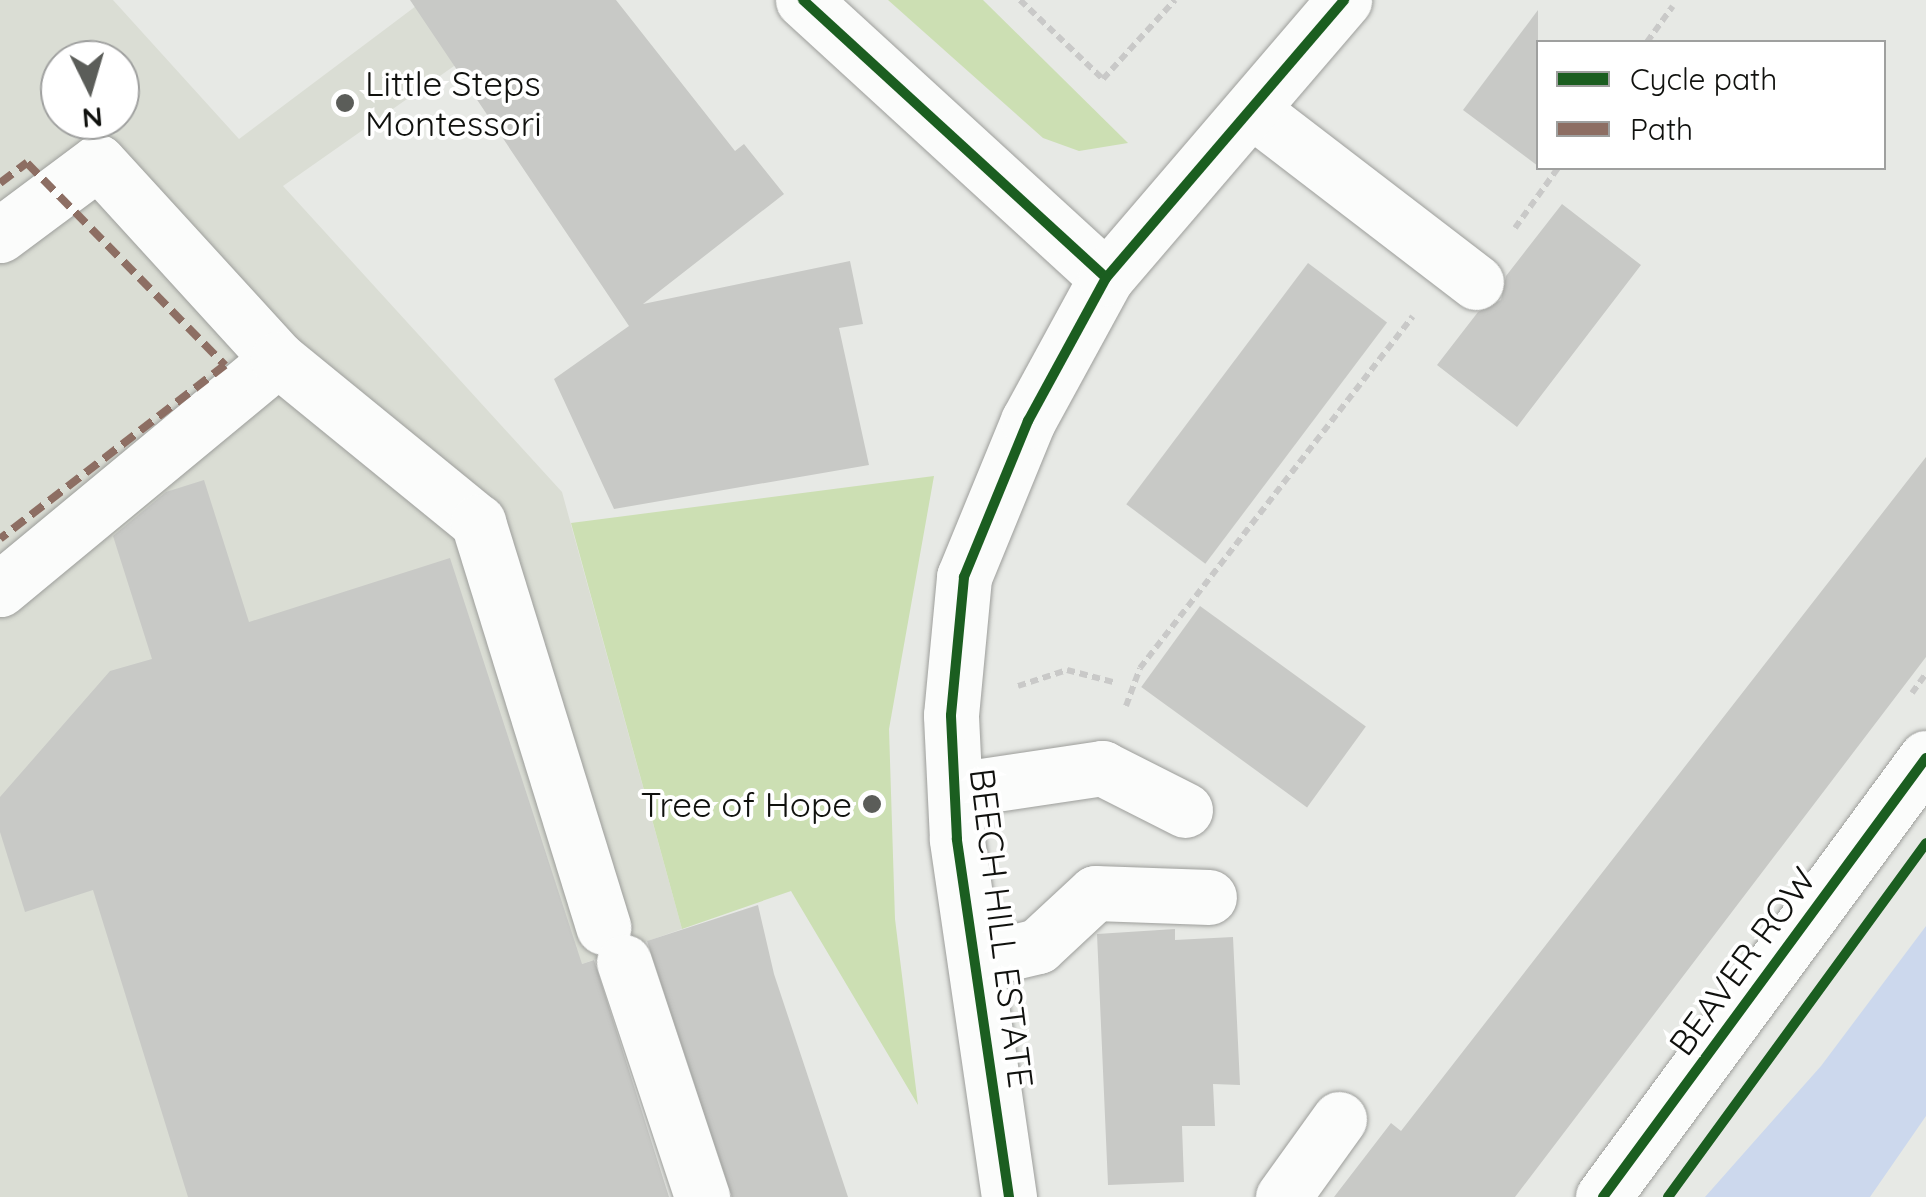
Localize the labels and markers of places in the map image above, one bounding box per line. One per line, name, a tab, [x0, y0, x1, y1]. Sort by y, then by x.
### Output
place label: Little Steps Montessori	[365, 62, 542, 144]
marker: Little Steps Montessori	[334, 92, 356, 114]
place label: Tree of Hope	[641, 783, 852, 825]
marker: Tree of Hope	[861, 793, 883, 815]

